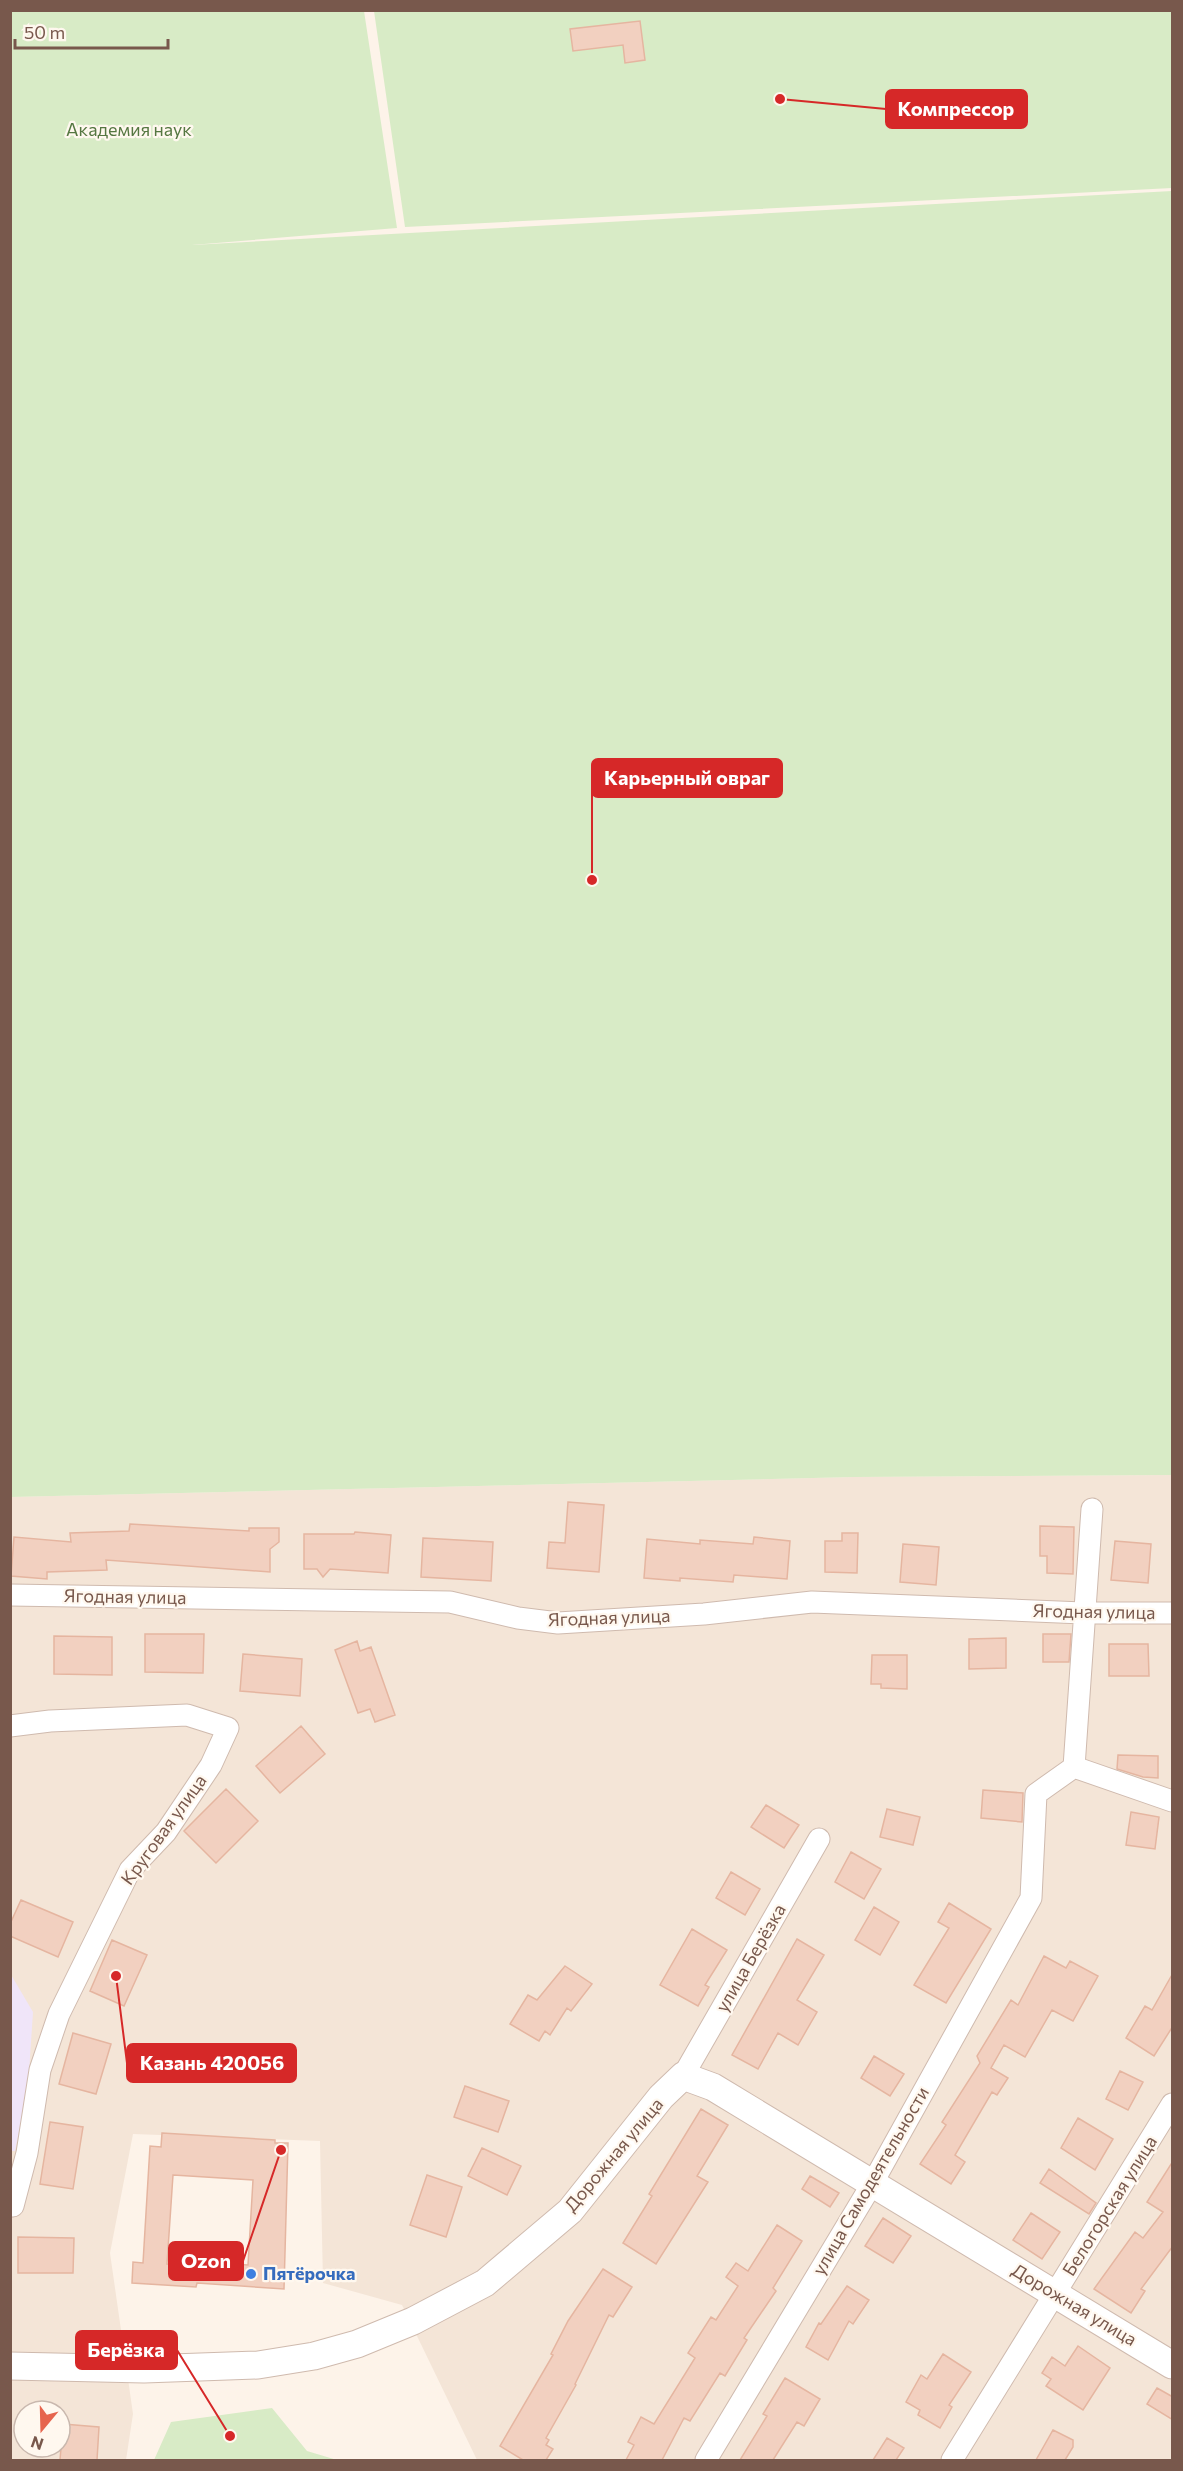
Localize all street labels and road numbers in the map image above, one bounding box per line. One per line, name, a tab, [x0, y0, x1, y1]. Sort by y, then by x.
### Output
street label: Ягодная улица	[63, 1584, 187, 1608]
street label: Ягодная улица	[1032, 1599, 1156, 1623]
street label: Ягодная улица	[547, 1604, 671, 1630]
street label: Круговая улица	[116, 1770, 211, 1889]
street label: улица Берёзка	[710, 1900, 790, 2015]
street label: улица Самодеятельности	[807, 2083, 933, 2278]
street label: Дорожная улица	[559, 2093, 667, 2216]
street label: Белогорская улица	[1057, 2131, 1161, 2280]
street label: Дорожная улица	[1008, 2258, 1141, 2350]

